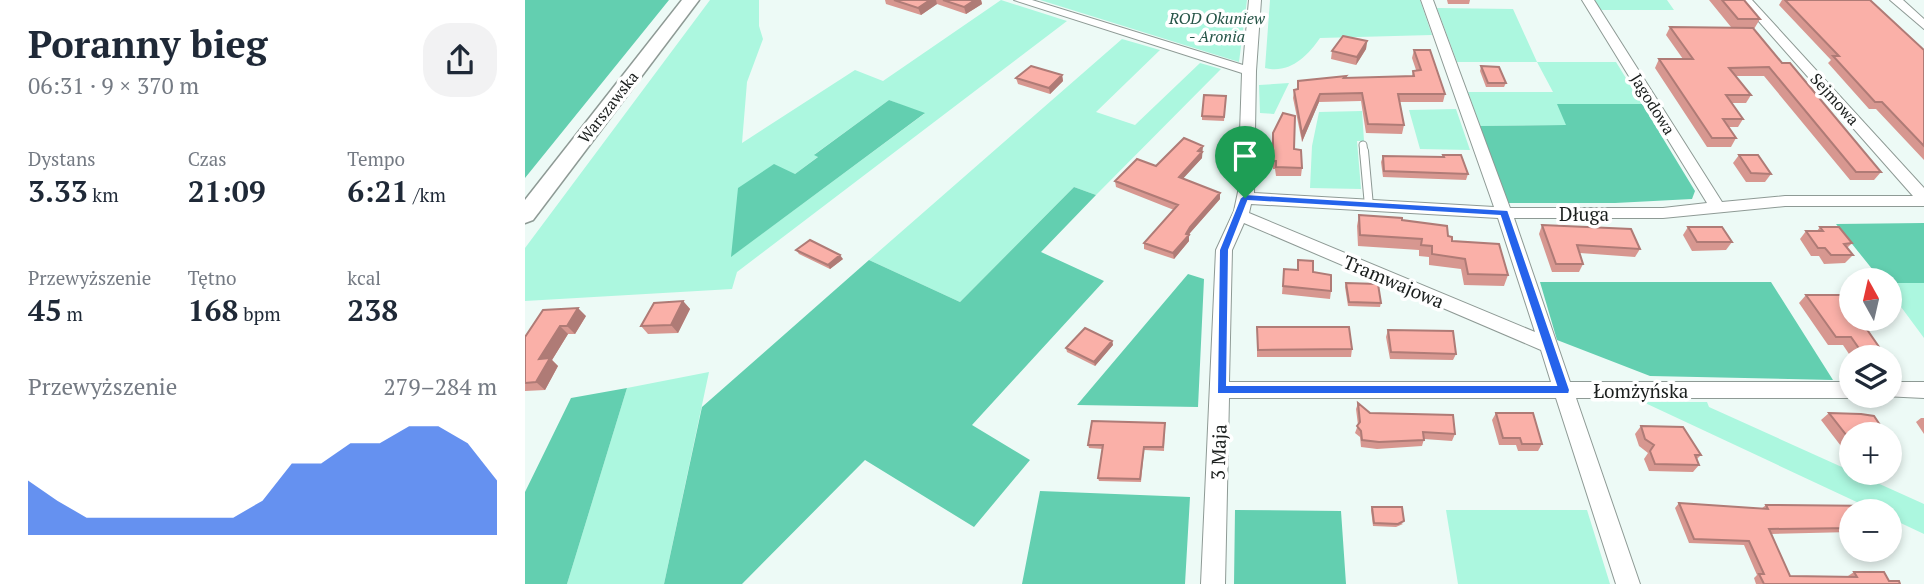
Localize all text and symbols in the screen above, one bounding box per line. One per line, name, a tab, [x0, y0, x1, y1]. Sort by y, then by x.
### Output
park label: ROD Okuniew - Aronia	[1168, 7, 1266, 47]
text: Poranny bieg	[28, 19, 267, 69]
button: share	[423, 23, 497, 97]
street label: Warszawska	[573, 66, 643, 148]
street label: Sejmowa	[1806, 68, 1864, 130]
street label: Jagodowa	[1626, 69, 1680, 139]
text: 06:31 · 9 × 370 m	[28, 70, 199, 101]
pin	[1215, 126, 1275, 198]
icon: arrive	[1226, 137, 1264, 175]
text: Dystans	[28, 146, 95, 171]
text: Czas	[188, 146, 227, 171]
text: Tempo	[347, 146, 405, 171]
text: 3.33	[28, 171, 88, 211]
text: 21:09	[188, 171, 266, 211]
text: 6:21	[347, 171, 408, 211]
text: km	[88, 182, 119, 207]
text: /km	[408, 182, 446, 207]
street label: Długa	[1559, 201, 1609, 226]
street label: Tramwajowa	[1340, 249, 1449, 314]
text: Przewyższenie	[28, 265, 151, 290]
text: Tętno	[188, 265, 237, 290]
text: kcal	[347, 265, 381, 290]
north arrow	[1839, 268, 1902, 331]
map controls	[1839, 268, 1902, 562]
text: 45	[28, 290, 62, 330]
text: 168	[188, 290, 239, 330]
text: 238	[347, 290, 398, 330]
text: m	[62, 301, 83, 326]
text: bpm	[239, 301, 281, 326]
button: layers	[1839, 345, 1902, 408]
text: Przewyższenie	[28, 371, 177, 402]
text: 279–284 m	[384, 371, 497, 402]
street label: Łomżyńska	[1594, 378, 1689, 403]
button: +	[1839, 422, 1902, 485]
street label: 3 Maja	[1205, 423, 1231, 480]
button: −	[1839, 499, 1902, 562]

